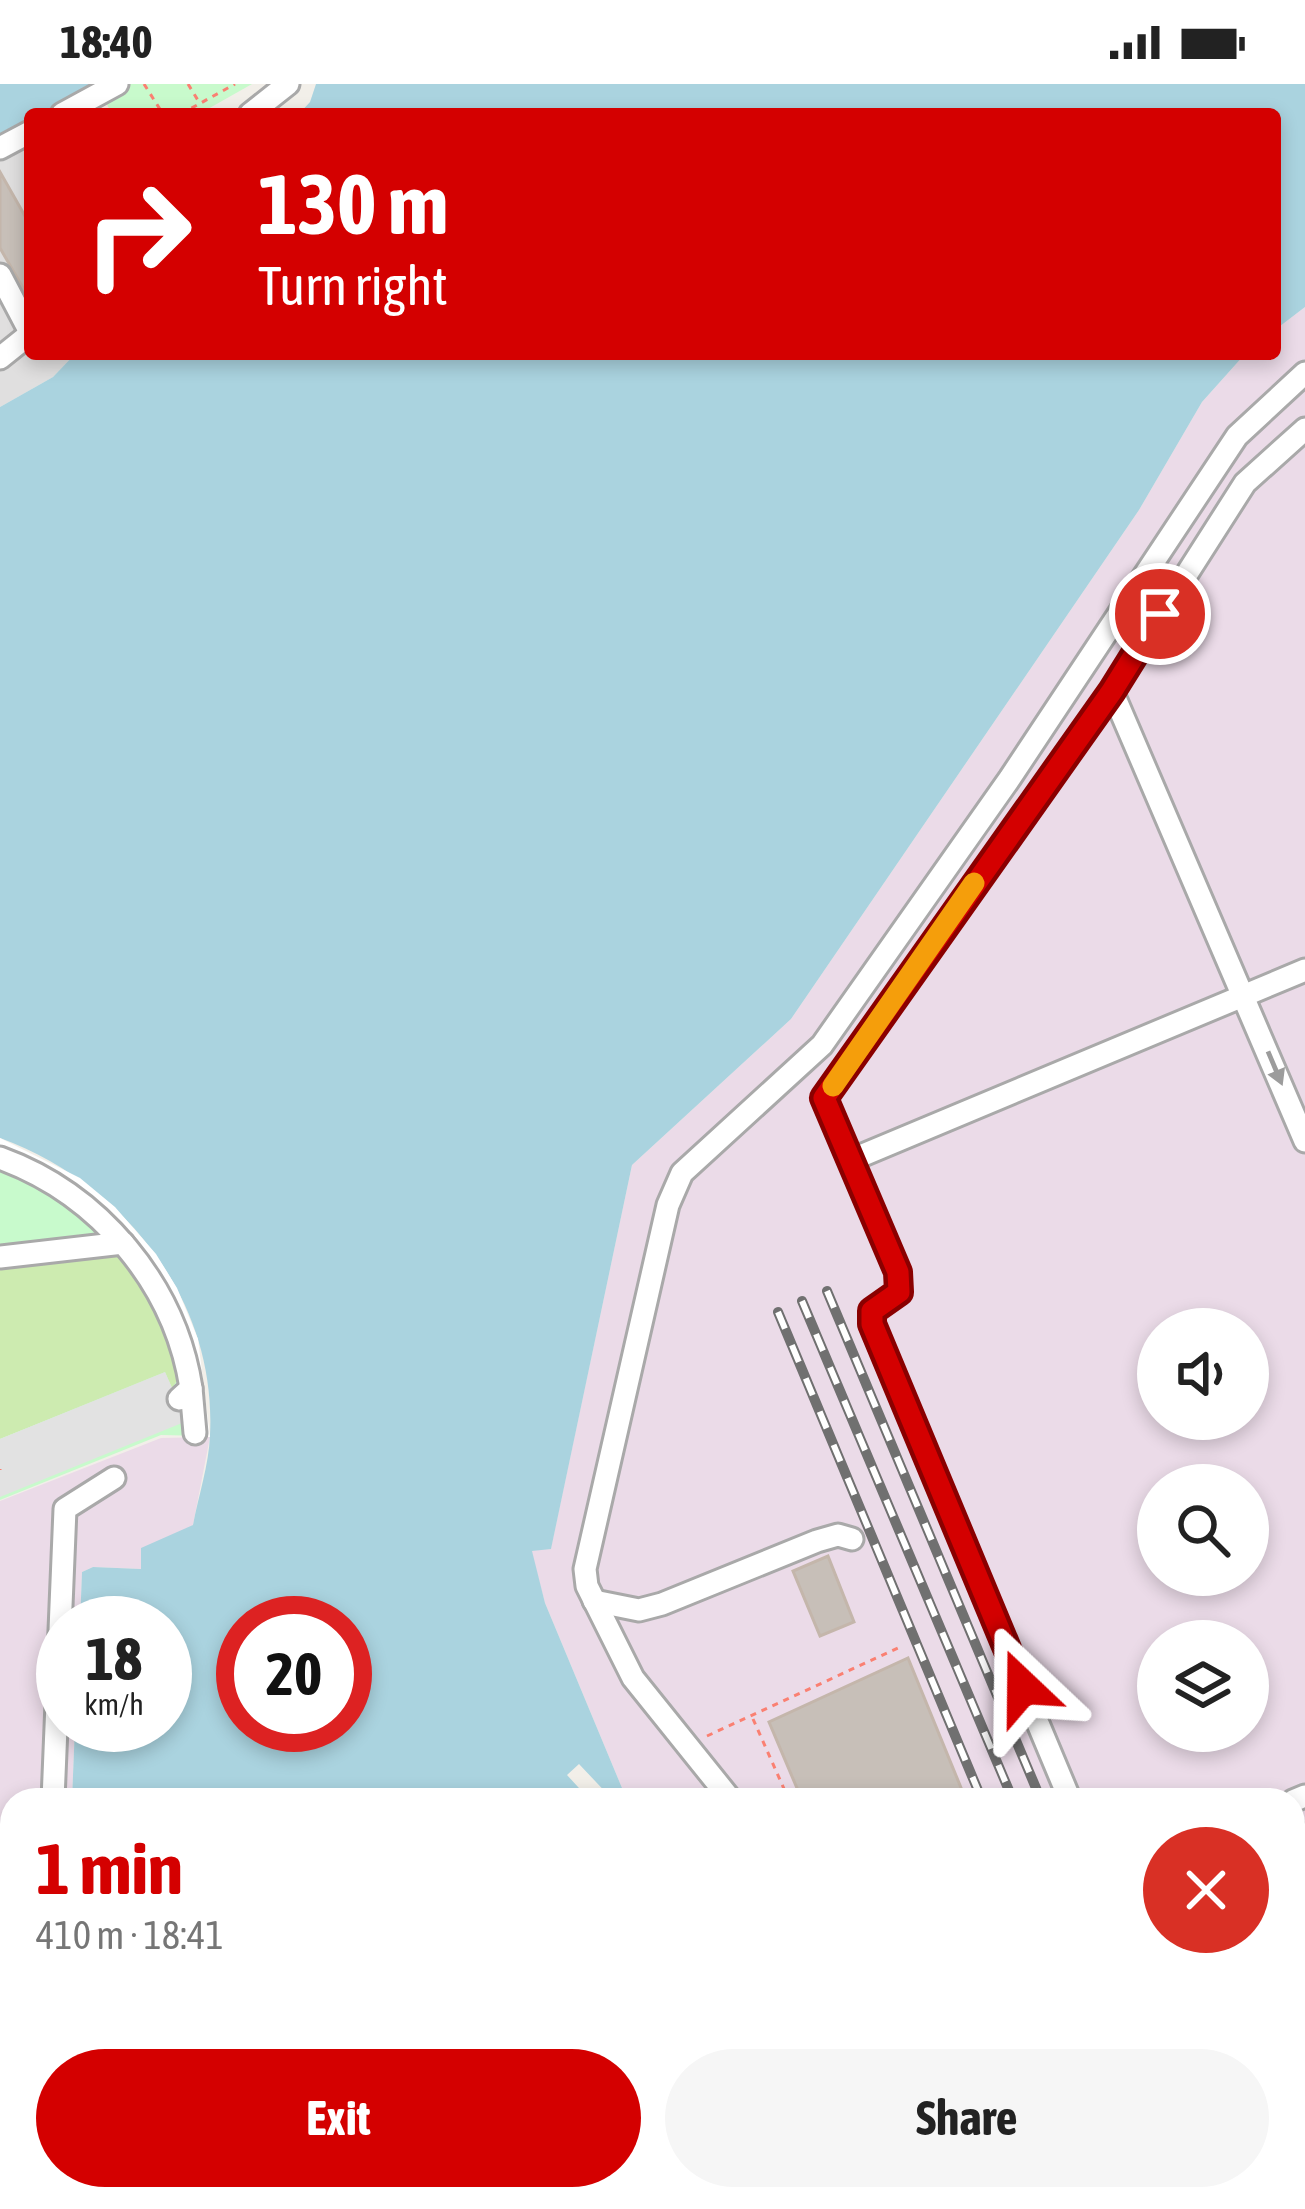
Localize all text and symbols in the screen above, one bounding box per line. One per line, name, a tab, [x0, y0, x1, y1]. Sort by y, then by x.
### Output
text: 18:40	[60, 16, 153, 68]
icon: right	[60, 156, 216, 312]
text: 130 m	[258, 156, 448, 252]
text: Turn right	[258, 255, 448, 316]
pin	[1109, 563, 1211, 665]
icon: arrive	[1127, 581, 1193, 647]
one-way arrow	[1266, 1051, 1285, 1087]
map controls	[1137, 1308, 1269, 1752]
button: sound	[1137, 1308, 1269, 1440]
button: search	[1137, 1464, 1269, 1596]
speed limit sign: 20	[216, 1596, 372, 1752]
button: layers	[1137, 1620, 1269, 1752]
text: 18	[86, 1624, 142, 1693]
position arrow	[960, 1624, 1086, 1750]
text: km/h	[84, 1687, 144, 1721]
text: 1 min	[36, 1827, 183, 1909]
button: close	[1143, 1827, 1269, 1953]
text: 410 m · 18:41	[36, 1913, 224, 1957]
button: Exit	[36, 2049, 641, 2187]
button: Share	[665, 2049, 1269, 2187]

